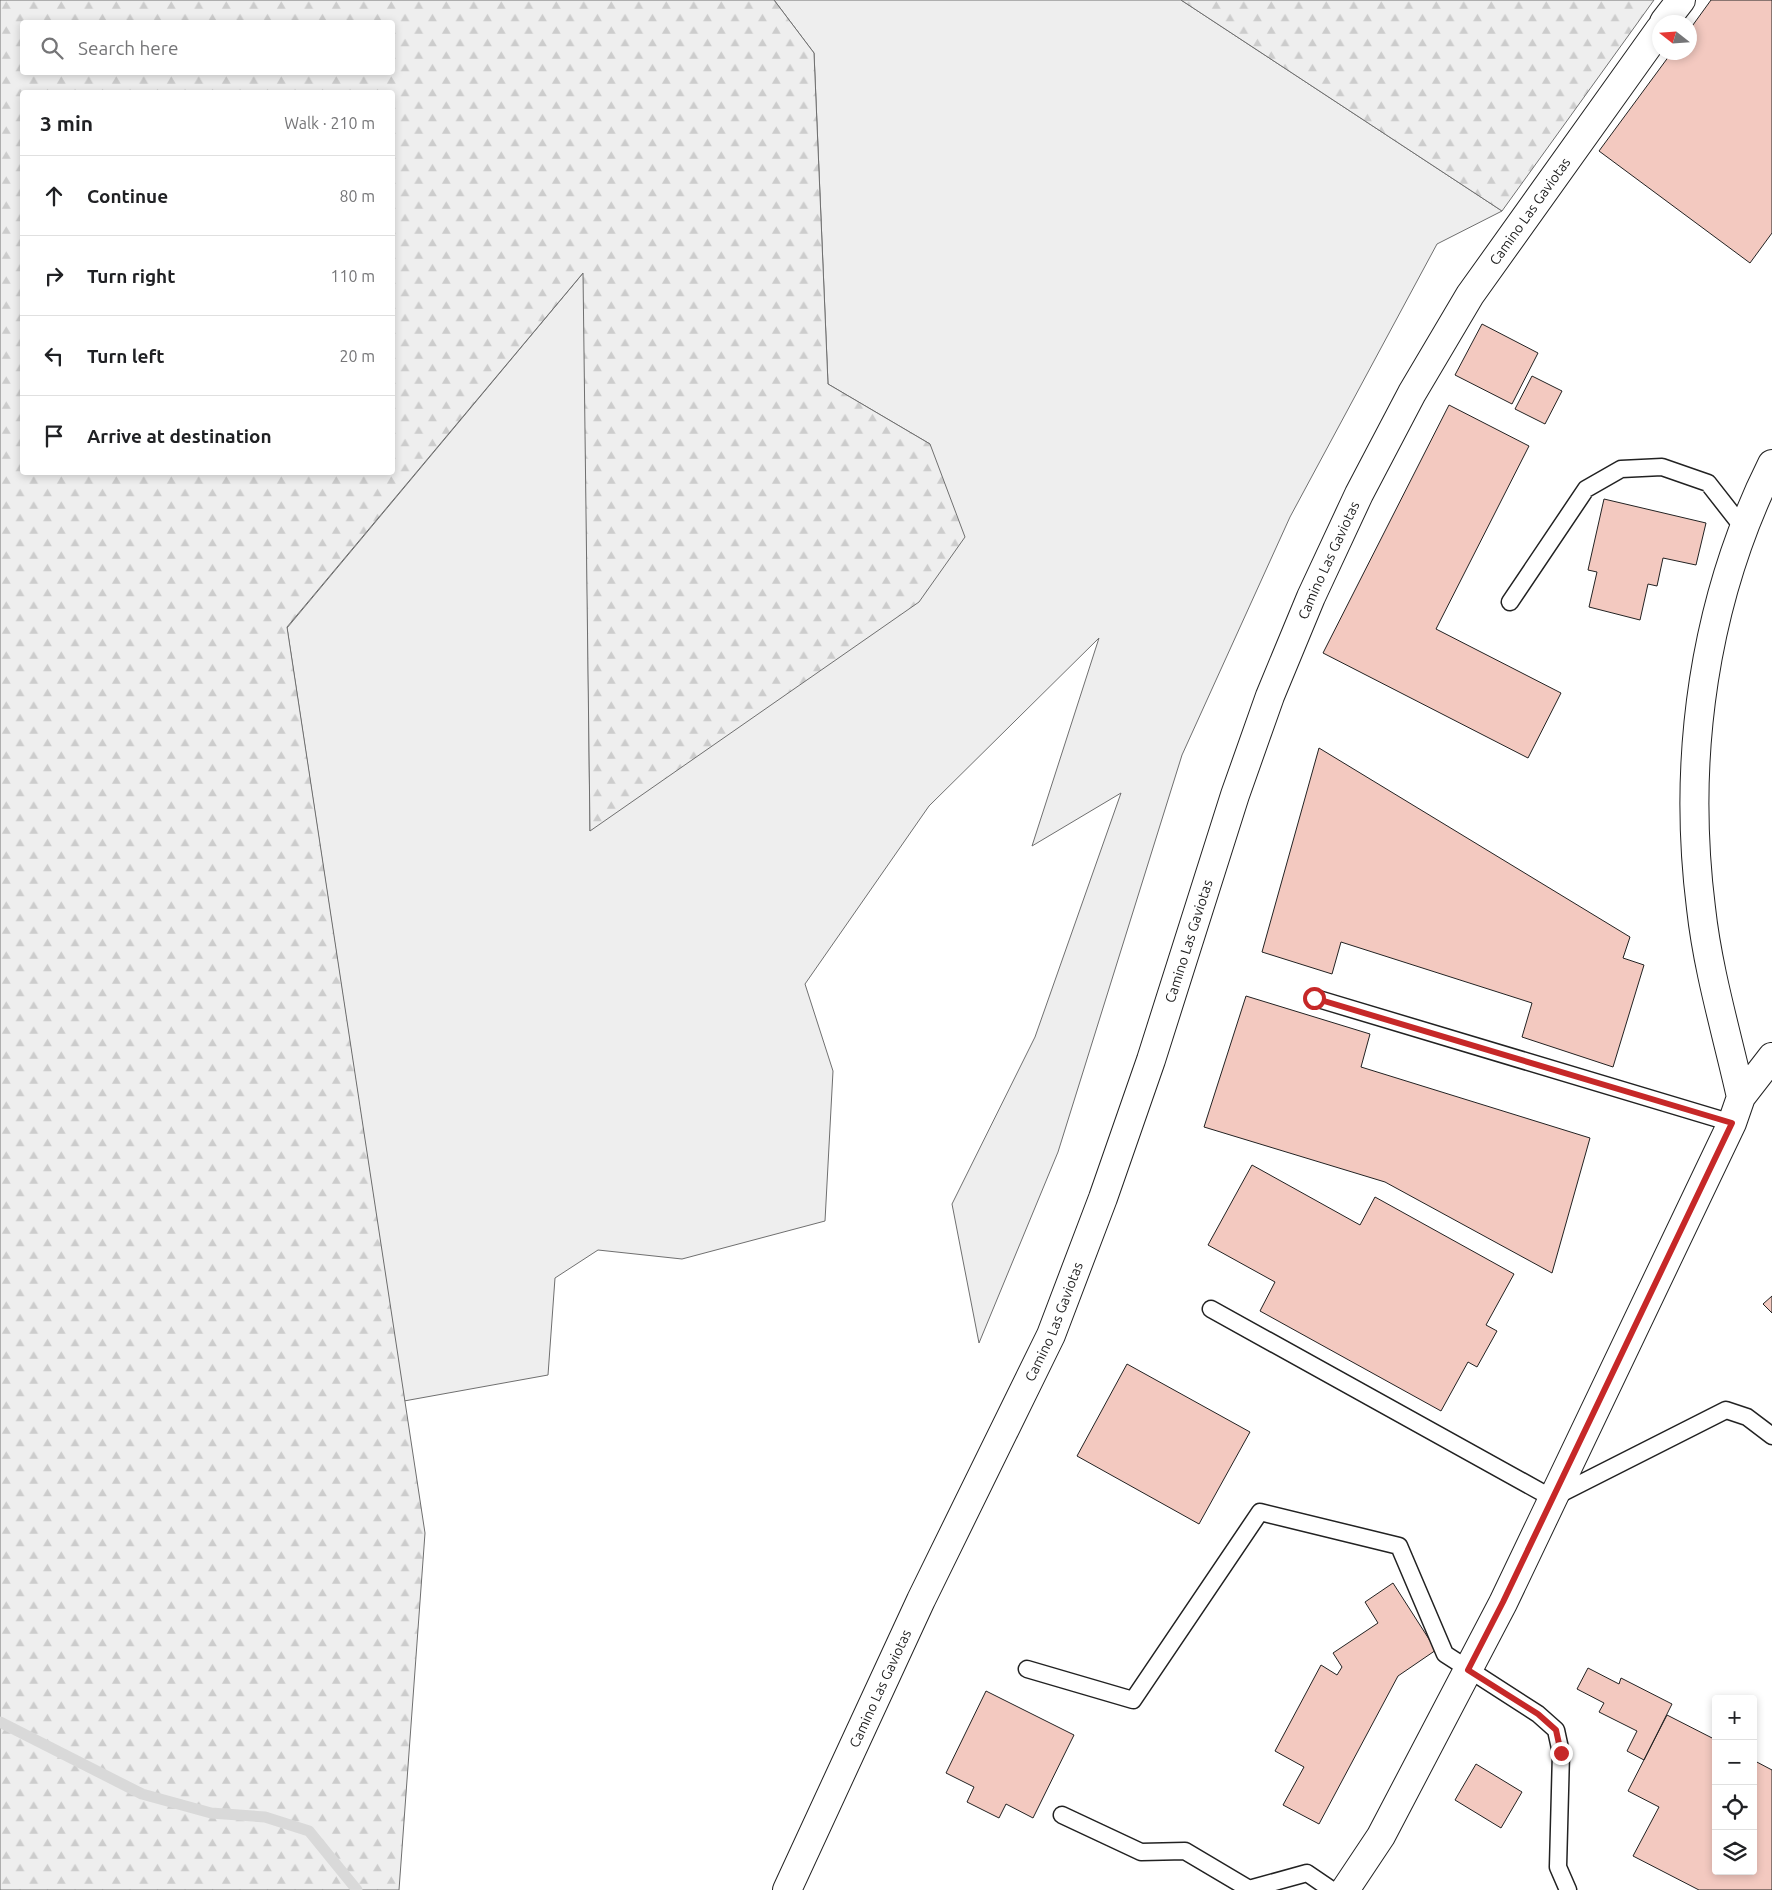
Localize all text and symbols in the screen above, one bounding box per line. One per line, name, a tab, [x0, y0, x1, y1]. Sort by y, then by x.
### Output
north arrow	[1652, 15, 1697, 60]
search box	[20, 20, 395, 75]
icon: search	[38, 34, 66, 62]
text: Search here	[78, 37, 178, 59]
text: 3 min	[40, 111, 93, 135]
text: Walk · 210 m	[284, 114, 375, 132]
street label: Camino Las Gaviotas	[1486, 154, 1574, 268]
icon: ahead	[40, 182, 68, 210]
text: Continue	[87, 185, 168, 207]
text: 80 m	[339, 187, 375, 205]
icon: right	[40, 262, 68, 290]
text: Turn right	[87, 265, 175, 287]
text: 110 m	[330, 267, 375, 285]
icon: left	[40, 342, 68, 370]
text: Turn left	[87, 345, 165, 367]
text: 20 m	[339, 347, 375, 365]
icon: arrive	[40, 422, 68, 450]
text: Arrive at destination	[87, 425, 272, 447]
street label: Camino Las Gaviotas	[1295, 499, 1362, 622]
street label: Camino Las Gaviotas	[1162, 878, 1216, 1005]
route start	[1303, 987, 1326, 1010]
street label: Camino Las Gaviotas	[1022, 1260, 1086, 1384]
street label: Camino Las Gaviotas	[846, 1627, 914, 1750]
map controls	[1712, 1695, 1757, 1875]
button: +	[1712, 1695, 1757, 1740]
button: −	[1712, 1740, 1757, 1785]
route end	[1550, 1742, 1573, 1765]
button: locate	[1712, 1785, 1757, 1830]
button: layers	[1712, 1830, 1757, 1875]

